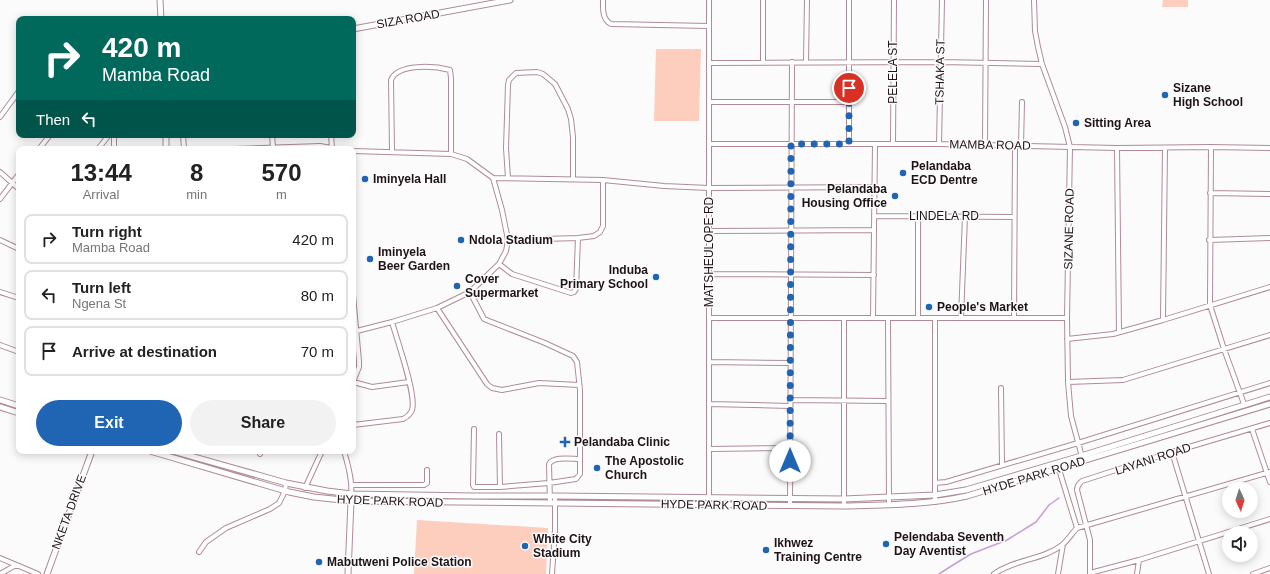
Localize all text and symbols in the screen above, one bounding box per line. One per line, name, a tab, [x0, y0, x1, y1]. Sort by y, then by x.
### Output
street label: SIZA ROAD	[375, 6, 441, 31]
icon: right	[36, 32, 88, 84]
text: 420 m	[102, 32, 181, 63]
street label: TSHAKA ST	[932, 38, 948, 105]
street label: PELELA ST	[886, 40, 900, 104]
text: Mamba Road	[102, 65, 210, 85]
pin	[832, 71, 866, 105]
icon: arrive	[838, 77, 860, 99]
place label: Sizane High School	[1173, 81, 1243, 109]
marker: Sizane High School	[1160, 90, 1170, 100]
icon: left	[78, 108, 100, 130]
text: Then	[36, 111, 70, 128]
place label: Sitting Area	[1084, 116, 1151, 130]
marker: Sitting Area	[1071, 118, 1081, 128]
street label: MAMBA ROAD	[949, 137, 1031, 153]
text: 13:44	[70, 159, 132, 186]
text: 8	[190, 159, 203, 186]
text: 570	[262, 159, 302, 186]
place label: Pelandaba ECD Dentre	[911, 159, 978, 187]
marker: Pelandaba ECD Dentre	[898, 168, 908, 178]
place label: Iminyela Hall	[373, 172, 446, 186]
marker: Iminyela Hall	[360, 174, 370, 184]
place label: Pelandaba Housing Office	[802, 182, 887, 210]
text: Arrival	[83, 187, 120, 202]
text: min	[186, 187, 207, 202]
text: m	[276, 187, 287, 202]
street label: SIZANE ROAD	[1061, 188, 1077, 270]
marker: Pelandaba Housing Office	[890, 191, 900, 201]
street label: MATSHEULOPE RD	[702, 196, 716, 307]
street label: LINDELA RD	[909, 209, 979, 223]
text: Turn right	[72, 223, 142, 240]
icon: right	[38, 228, 60, 250]
text: 420 m	[292, 231, 334, 248]
place label: Ndola Stadium	[469, 233, 553, 247]
marker: Ndola Stadium	[456, 235, 466, 245]
text: Mamba Road	[72, 240, 150, 255]
place label: Iminyela Beer Garden	[378, 245, 450, 273]
marker: Iminyela Beer Garden	[365, 254, 375, 264]
place label: Induba Primary School	[560, 263, 648, 291]
place label: Cover Supermarket	[465, 272, 538, 300]
marker: Induba Primary School	[651, 272, 661, 282]
text: Turn left	[72, 279, 131, 296]
marker: Cover Supermarket	[452, 281, 462, 291]
icon: left	[38, 284, 60, 306]
text: 80 m	[301, 287, 334, 304]
text: Ngena St	[72, 296, 126, 311]
place label: People's Market	[937, 300, 1028, 314]
marker: People's Market	[924, 302, 934, 312]
icon: arrive	[38, 340, 60, 362]
text: Arrive at destination	[72, 343, 217, 360]
text: 70 m	[301, 343, 334, 360]
button: Exit	[36, 400, 182, 446]
button: Share	[190, 400, 336, 446]
place label: Pelandaba Clinic	[574, 435, 670, 449]
marker: Pelandaba Clinic	[559, 436, 571, 448]
position arrow	[769, 440, 811, 482]
street label: LAYANI ROAD	[1113, 440, 1193, 478]
place label: The Apostolic Church	[605, 454, 684, 482]
street label: HYDE PARK ROAD	[981, 454, 1087, 498]
marker: The Apostolic Church	[592, 463, 602, 473]
street label: NKETA DRIVE	[49, 473, 89, 551]
north arrow	[1222, 482, 1258, 518]
map controls	[1222, 482, 1258, 562]
street label: HYDE PARK ROAD	[337, 492, 444, 510]
street label: HYDE PARK ROAD	[661, 497, 768, 513]
button: sound	[1222, 526, 1258, 562]
place label: Pelendaba Seventh Day Aventist	[894, 530, 1004, 558]
place label: White City Stadium	[533, 532, 592, 560]
place label: Ikhwez Training Centre	[774, 536, 862, 564]
marker: Pelendaba Seventh Day Aventist	[881, 539, 891, 549]
marker: White City Stadium	[520, 541, 530, 551]
marker: Ikhwez Training Centre	[761, 545, 771, 555]
place label: Mabutweni Police Station	[327, 555, 472, 569]
marker: Mabutweni Police Station	[314, 557, 324, 567]

